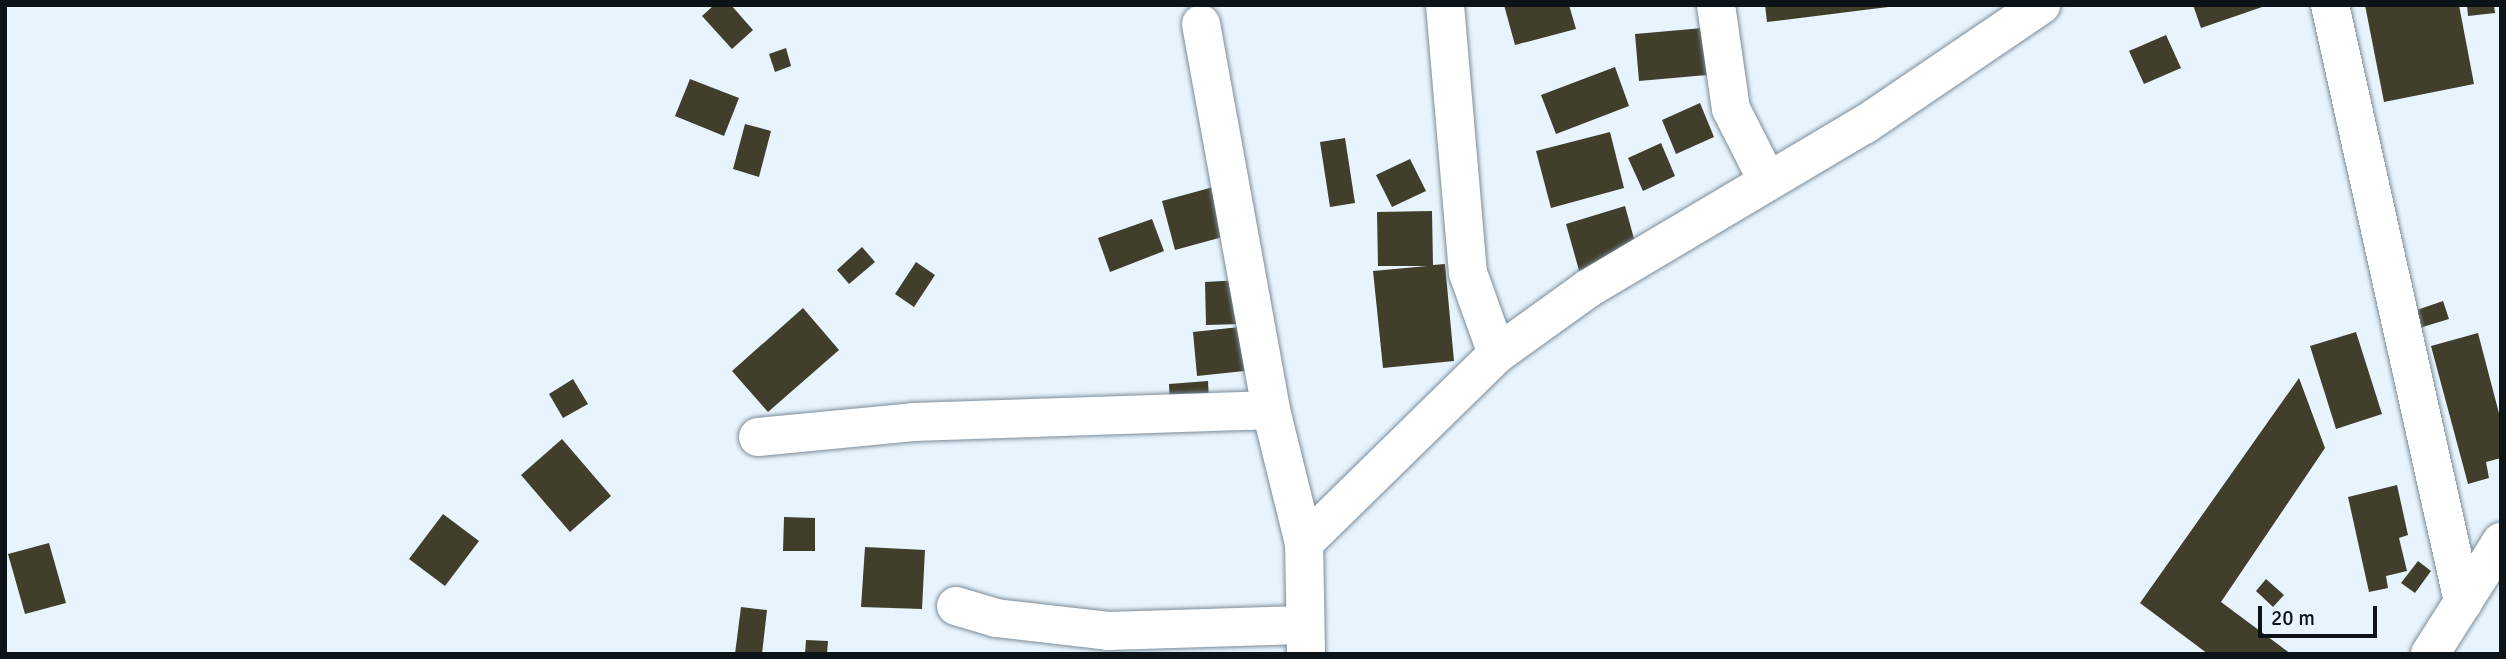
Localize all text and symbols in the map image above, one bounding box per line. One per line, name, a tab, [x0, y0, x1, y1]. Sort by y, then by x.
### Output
scale bar	[2261, 592, 2380, 636]
text: 20 m	[2271, 605, 2315, 631]

